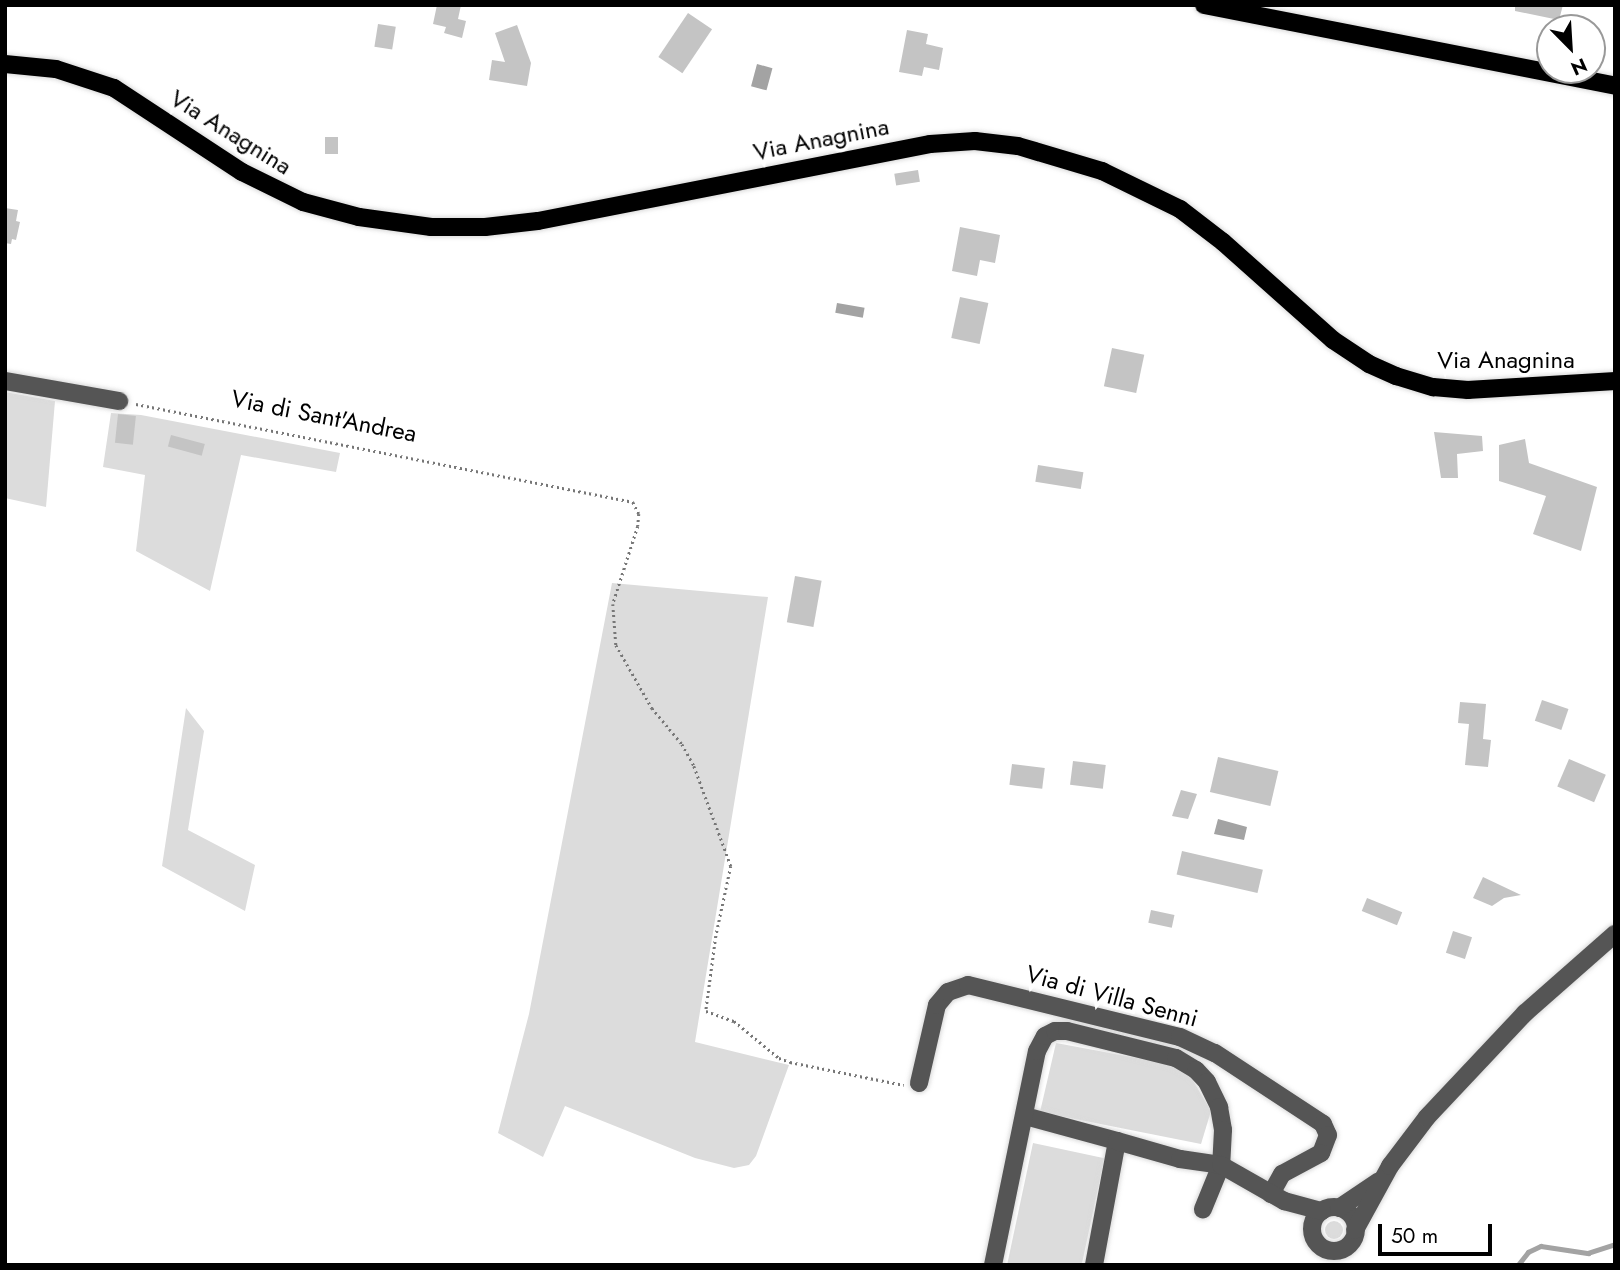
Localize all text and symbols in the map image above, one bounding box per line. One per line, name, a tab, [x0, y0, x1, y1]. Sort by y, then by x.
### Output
north arrow	[1536, 14, 1606, 84]
text: N	[1567, 51, 1591, 82]
street label: Via Anagnina	[165, 83, 297, 181]
street label: Via Anagnina	[751, 112, 891, 166]
street label: Via Anagnina	[1437, 346, 1575, 374]
street label: Via di Sant'Andrea	[229, 384, 419, 448]
street label: Via di Villa Senni	[1023, 959, 1201, 1033]
scale bar	[1382, 1210, 1496, 1254]
text: 50 m	[1391, 1221, 1438, 1251]

